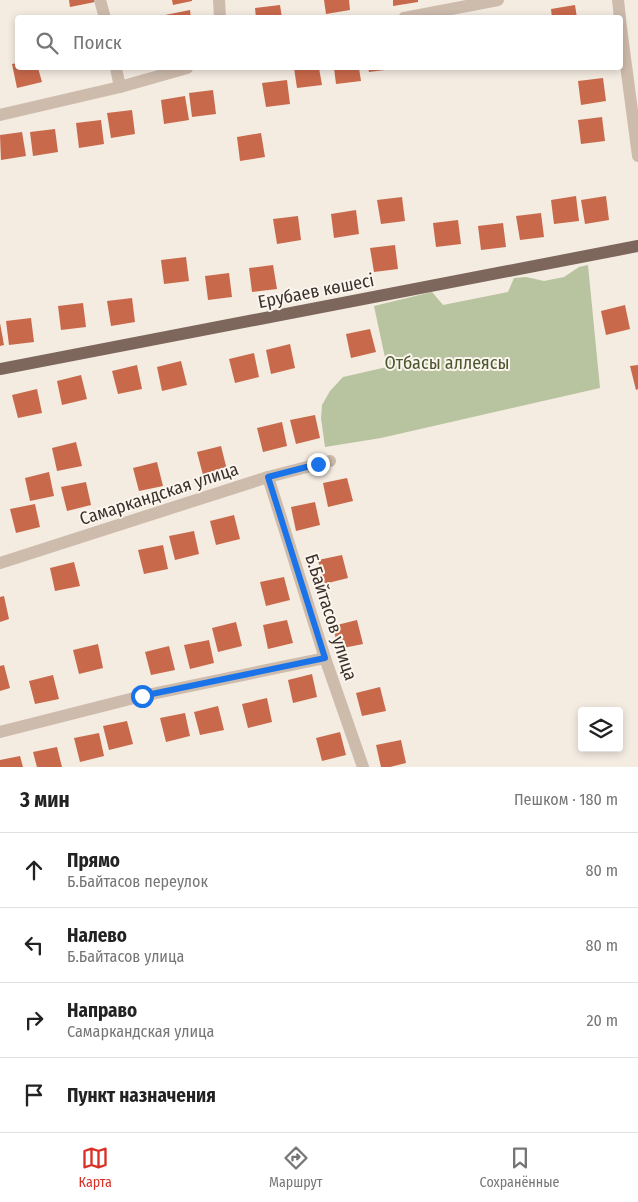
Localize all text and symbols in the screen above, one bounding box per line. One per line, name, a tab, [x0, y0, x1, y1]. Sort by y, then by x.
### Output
search box	[15, 15, 623, 70]
icon: search	[33, 29, 61, 57]
text: Поиск	[73, 31, 122, 54]
street label: Ерубаев көшесі	[256, 269, 376, 313]
park label: Отбасы аллеясы	[385, 352, 509, 374]
route end	[307, 453, 330, 476]
street label: Самаркандская улица	[77, 458, 241, 530]
street label: Б.Байтасов улица	[300, 551, 362, 683]
route start	[131, 685, 154, 708]
map controls	[578, 707, 623, 752]
button: layers	[578, 707, 623, 752]
text: 3 мин	[20, 787, 70, 813]
text: Пешком · 180 m	[514, 790, 618, 809]
text: Прямо	[67, 849, 120, 872]
icon: ahead	[20, 856, 48, 884]
text: 80 m	[586, 861, 618, 880]
text: Б.Байтасов переулок	[67, 872, 208, 891]
text: Налево	[67, 924, 127, 947]
icon: left	[20, 931, 48, 959]
text: 80 m	[586, 936, 618, 955]
text: Б.Байтасов улица	[67, 947, 184, 966]
text: Направо	[67, 999, 137, 1022]
icon: right	[20, 1006, 48, 1034]
text: 20 m	[587, 1011, 618, 1030]
text: Самаркандская улица	[67, 1022, 214, 1041]
icon: arrive	[20, 1081, 48, 1109]
text: Пункт назначения	[67, 1084, 216, 1107]
tab: Карта	[79, 1144, 112, 1191]
tab: Маршрут	[269, 1144, 323, 1191]
tab: Сохранённые	[480, 1144, 559, 1191]

